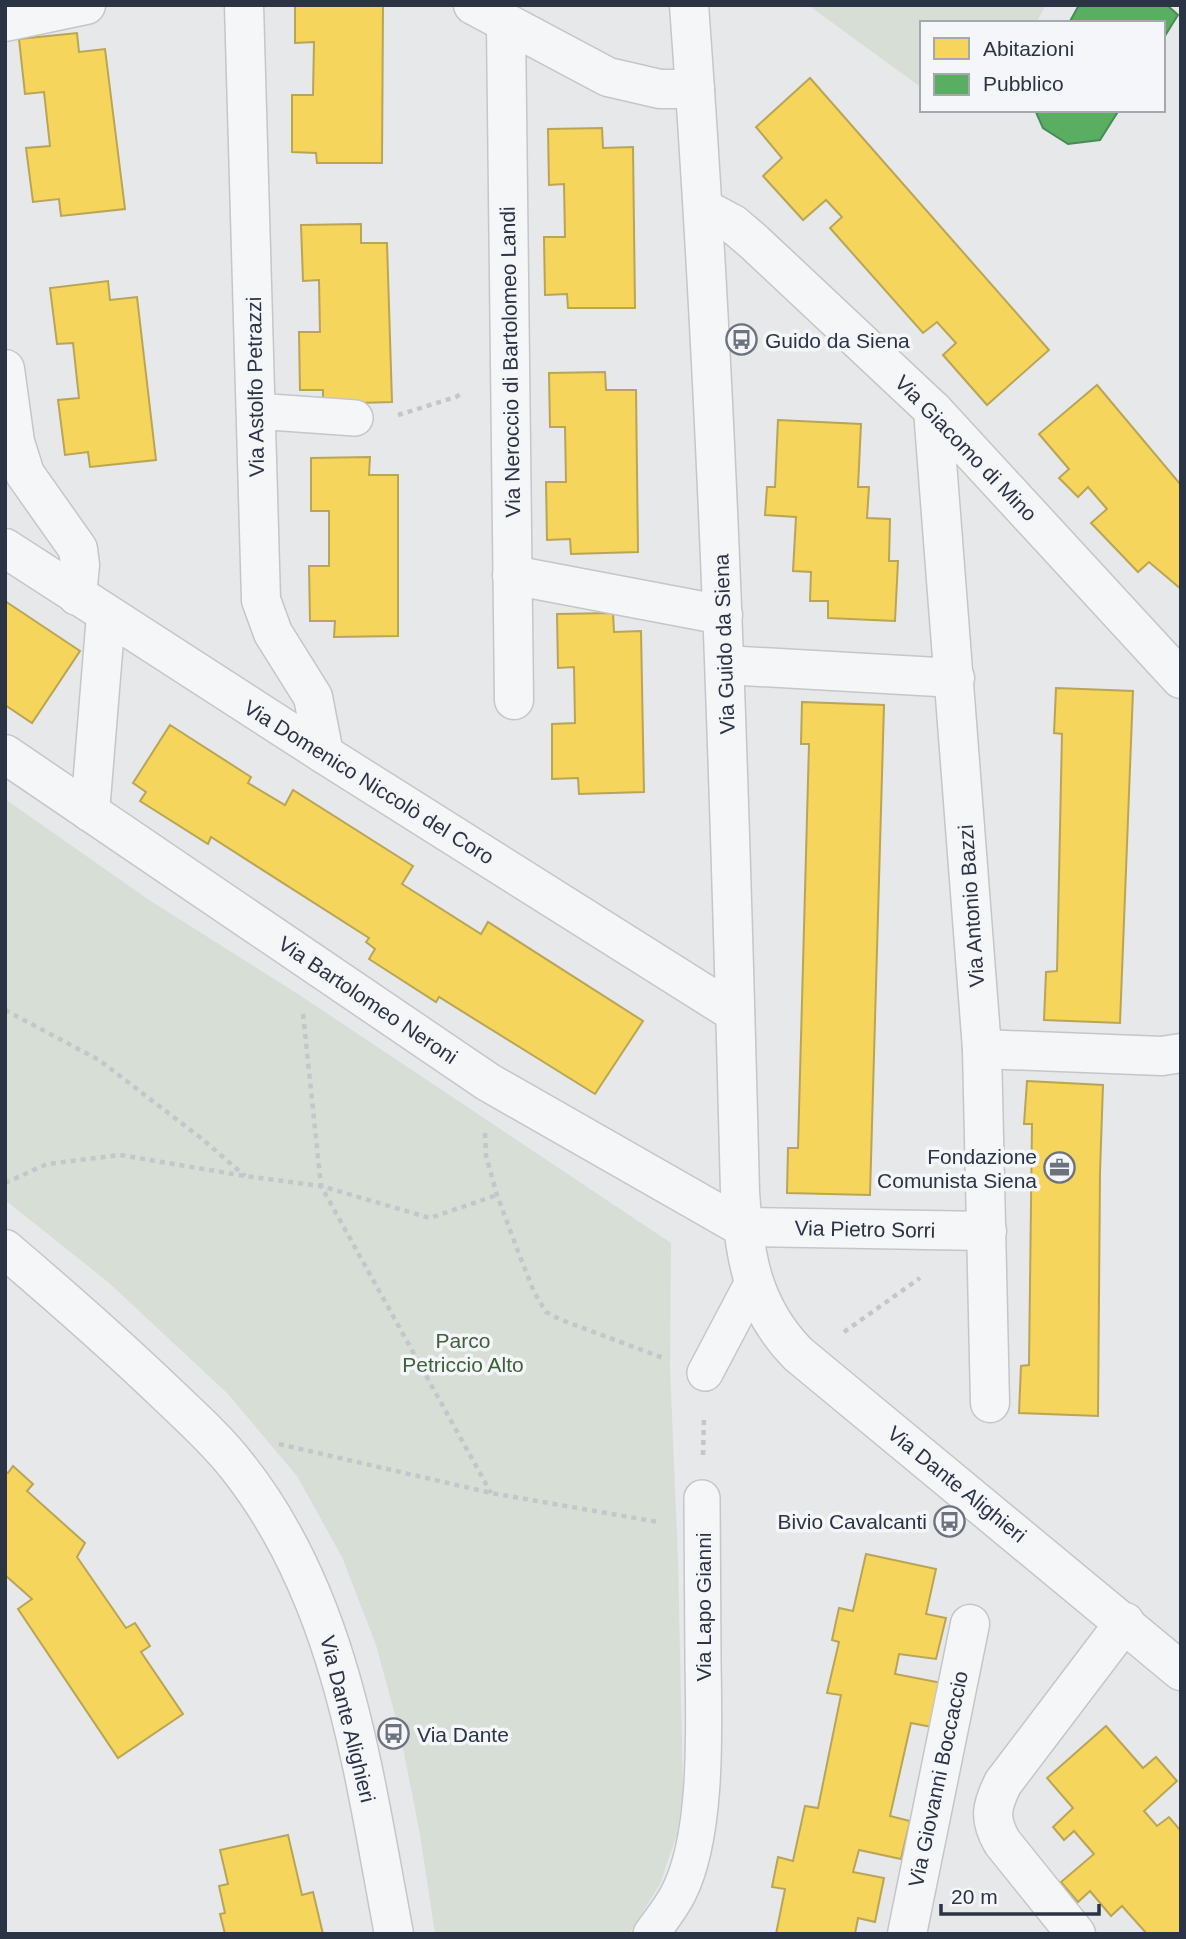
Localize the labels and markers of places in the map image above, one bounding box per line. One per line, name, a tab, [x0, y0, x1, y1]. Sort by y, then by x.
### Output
bus stop icon: Guido da Siena	[725, 323, 759, 357]
place label: Guido da Siena	[765, 329, 910, 352]
place label: Fondazione Comunista Siena	[877, 1145, 1037, 1192]
office icon: Fondazione Comunista Siena	[1043, 1151, 1077, 1185]
bus stop icon: Bivio Cavalcanti	[933, 1504, 967, 1538]
place label: Bivio Cavalcanti	[778, 1510, 927, 1533]
bus stop icon: Via Dante	[377, 1717, 411, 1751]
place label: Via Dante	[417, 1723, 509, 1746]

